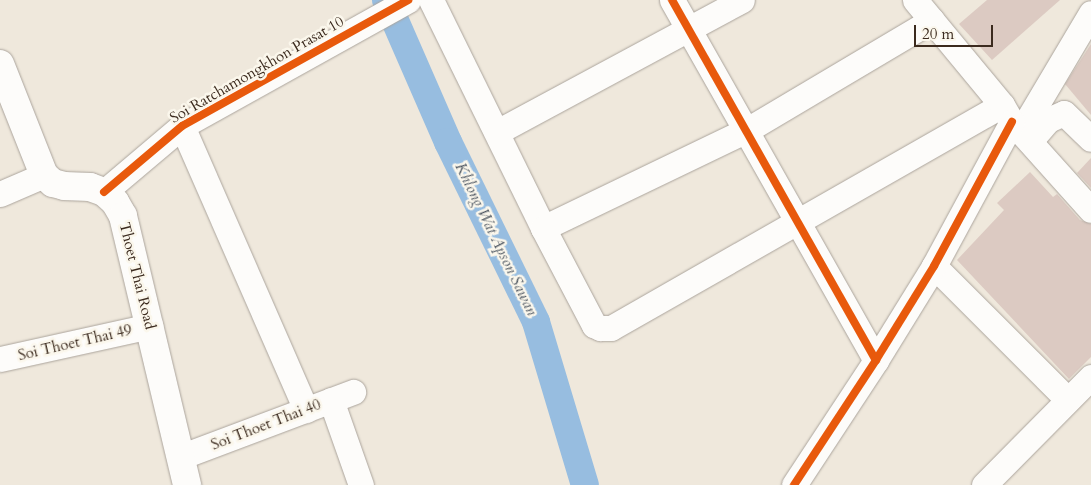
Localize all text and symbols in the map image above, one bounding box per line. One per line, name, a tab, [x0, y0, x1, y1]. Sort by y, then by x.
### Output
street label: Soi Ratchamongkhon Prasat 10	[167, 13, 347, 127]
scale bar	[916, 15, 995, 47]
text: 20 m	[922, 24, 954, 44]
water label: Khlong Wat Apson Sawan	[451, 159, 541, 319]
street label: Thoet Thai Road	[115, 221, 159, 331]
street label: Soi Thoet Thai 49	[16, 321, 134, 365]
street label: Soi Thoet Thai 40	[209, 396, 323, 454]

